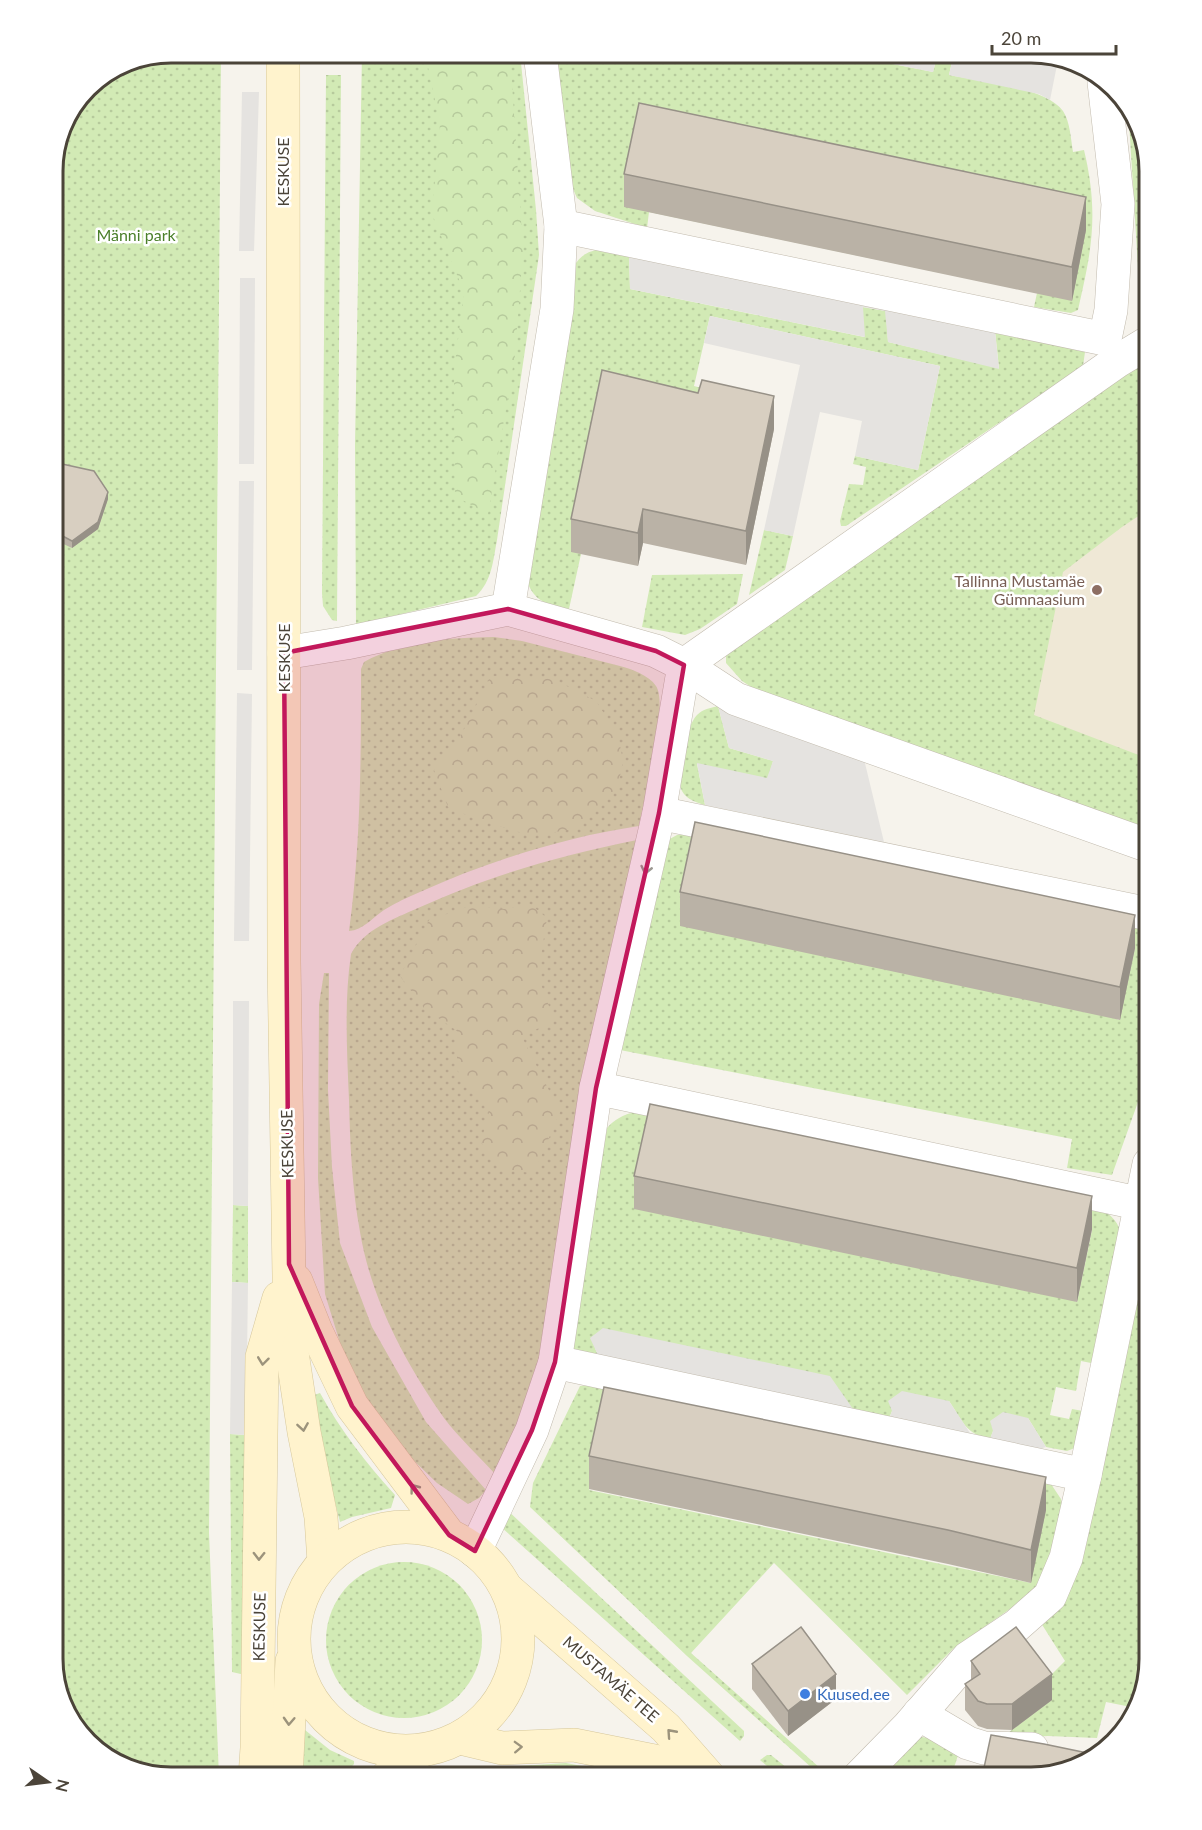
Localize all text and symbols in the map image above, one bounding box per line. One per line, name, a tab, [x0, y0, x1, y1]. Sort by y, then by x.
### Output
scale bar	[992, 18, 1116, 56]
text: 20 m	[1001, 27, 1041, 49]
street label: KESKUSE	[273, 138, 292, 206]
park label: Männi park	[96, 225, 176, 244]
place label: Tallinna Mustamäe Gümnaasium	[954, 571, 1085, 608]
marker: Tallinna Mustamäe Gümnaasium	[1090, 583, 1104, 597]
street label: KESKUSE	[274, 624, 293, 692]
one-way arrow	[640, 865, 653, 875]
street label: KESKUSE	[276, 1109, 297, 1179]
one-way arrow	[257, 1356, 270, 1366]
one-way arrow	[296, 1421, 309, 1431]
one-way arrow	[410, 1484, 421, 1495]
one-way arrow	[253, 1551, 265, 1560]
street label: KESKUSE	[248, 1592, 269, 1662]
street label: MUSTAMÄE TEE	[559, 1632, 663, 1725]
place label: Kuused.ee	[817, 1684, 890, 1703]
marker: Kuused.ee	[798, 1687, 812, 1701]
one-way arrow	[283, 1717, 296, 1726]
one-way arrow	[667, 1730, 678, 1740]
one-way arrow	[513, 1741, 522, 1753]
north arrow	[18, 1752, 78, 1812]
text: N	[52, 1777, 74, 1794]

